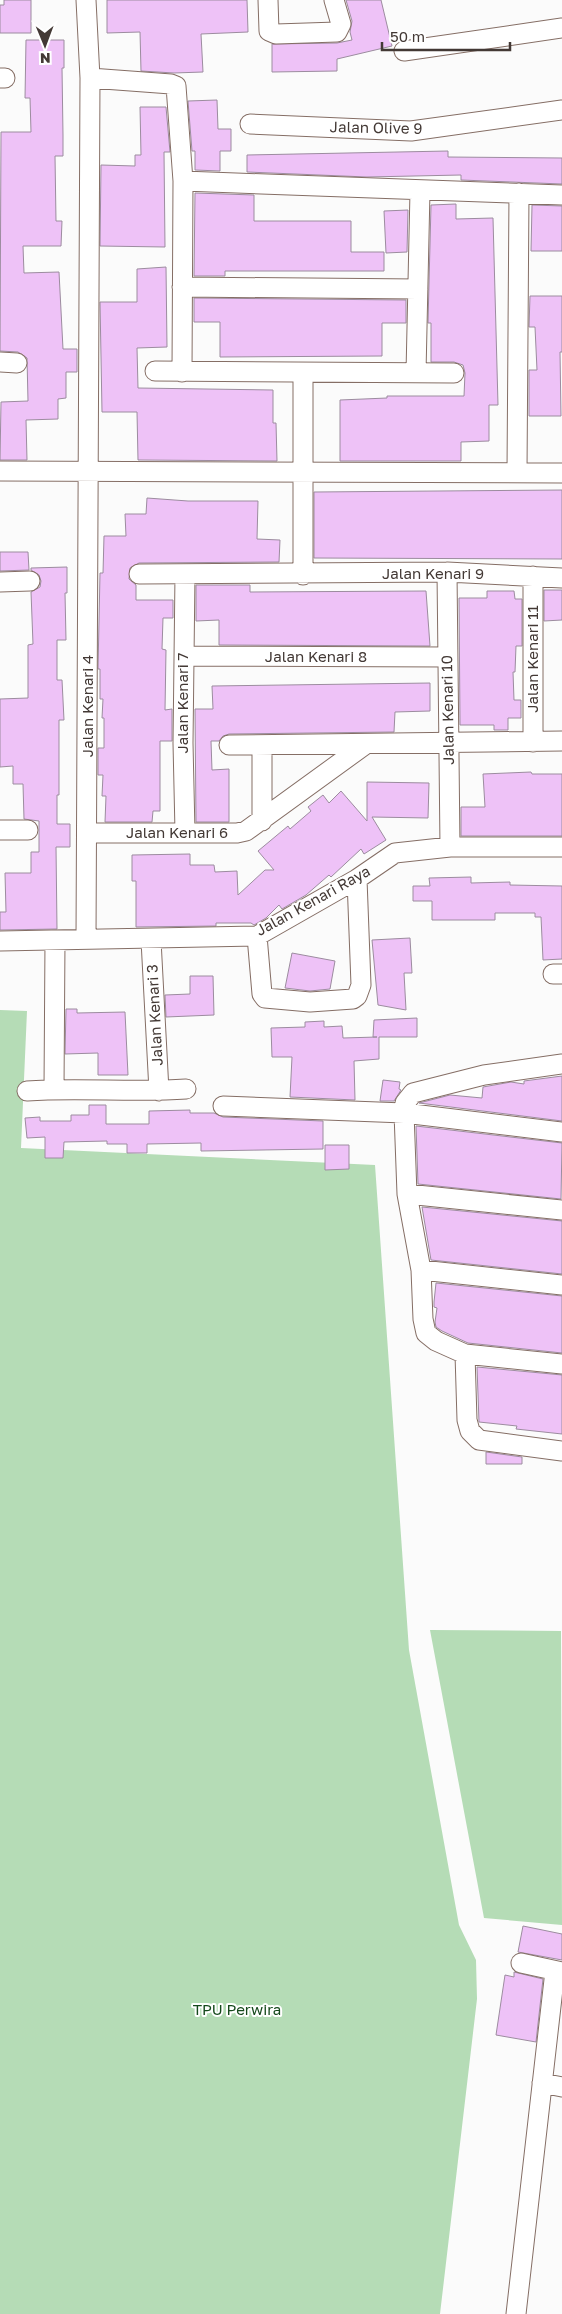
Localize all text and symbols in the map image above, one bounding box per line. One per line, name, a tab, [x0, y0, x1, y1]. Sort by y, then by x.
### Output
north arrow	[20, 20, 70, 70]
scale bar	[382, 20, 510, 52]
text: 50 m	[390, 27, 425, 45]
text: N	[40, 50, 51, 67]
street label: Jalan Olive 9	[330, 117, 422, 137]
street label: Jalan Kenari 9	[382, 564, 484, 582]
street label: Jalan Kenari 11	[523, 605, 541, 713]
street label: Jalan Kenari 8	[265, 647, 367, 665]
street label: Jalan Kenari 7	[173, 652, 191, 754]
street label: Jalan Kenari 4	[78, 655, 96, 757]
street label: Jalan Kenari 10	[437, 655, 457, 765]
street label: Jalan Kenari 6	[126, 823, 228, 841]
street label: Jalan Kenari Raya	[252, 861, 373, 939]
street label: Jalan Kenari 3	[142, 964, 166, 1066]
park label: TPU Perwira	[193, 2000, 281, 2018]

